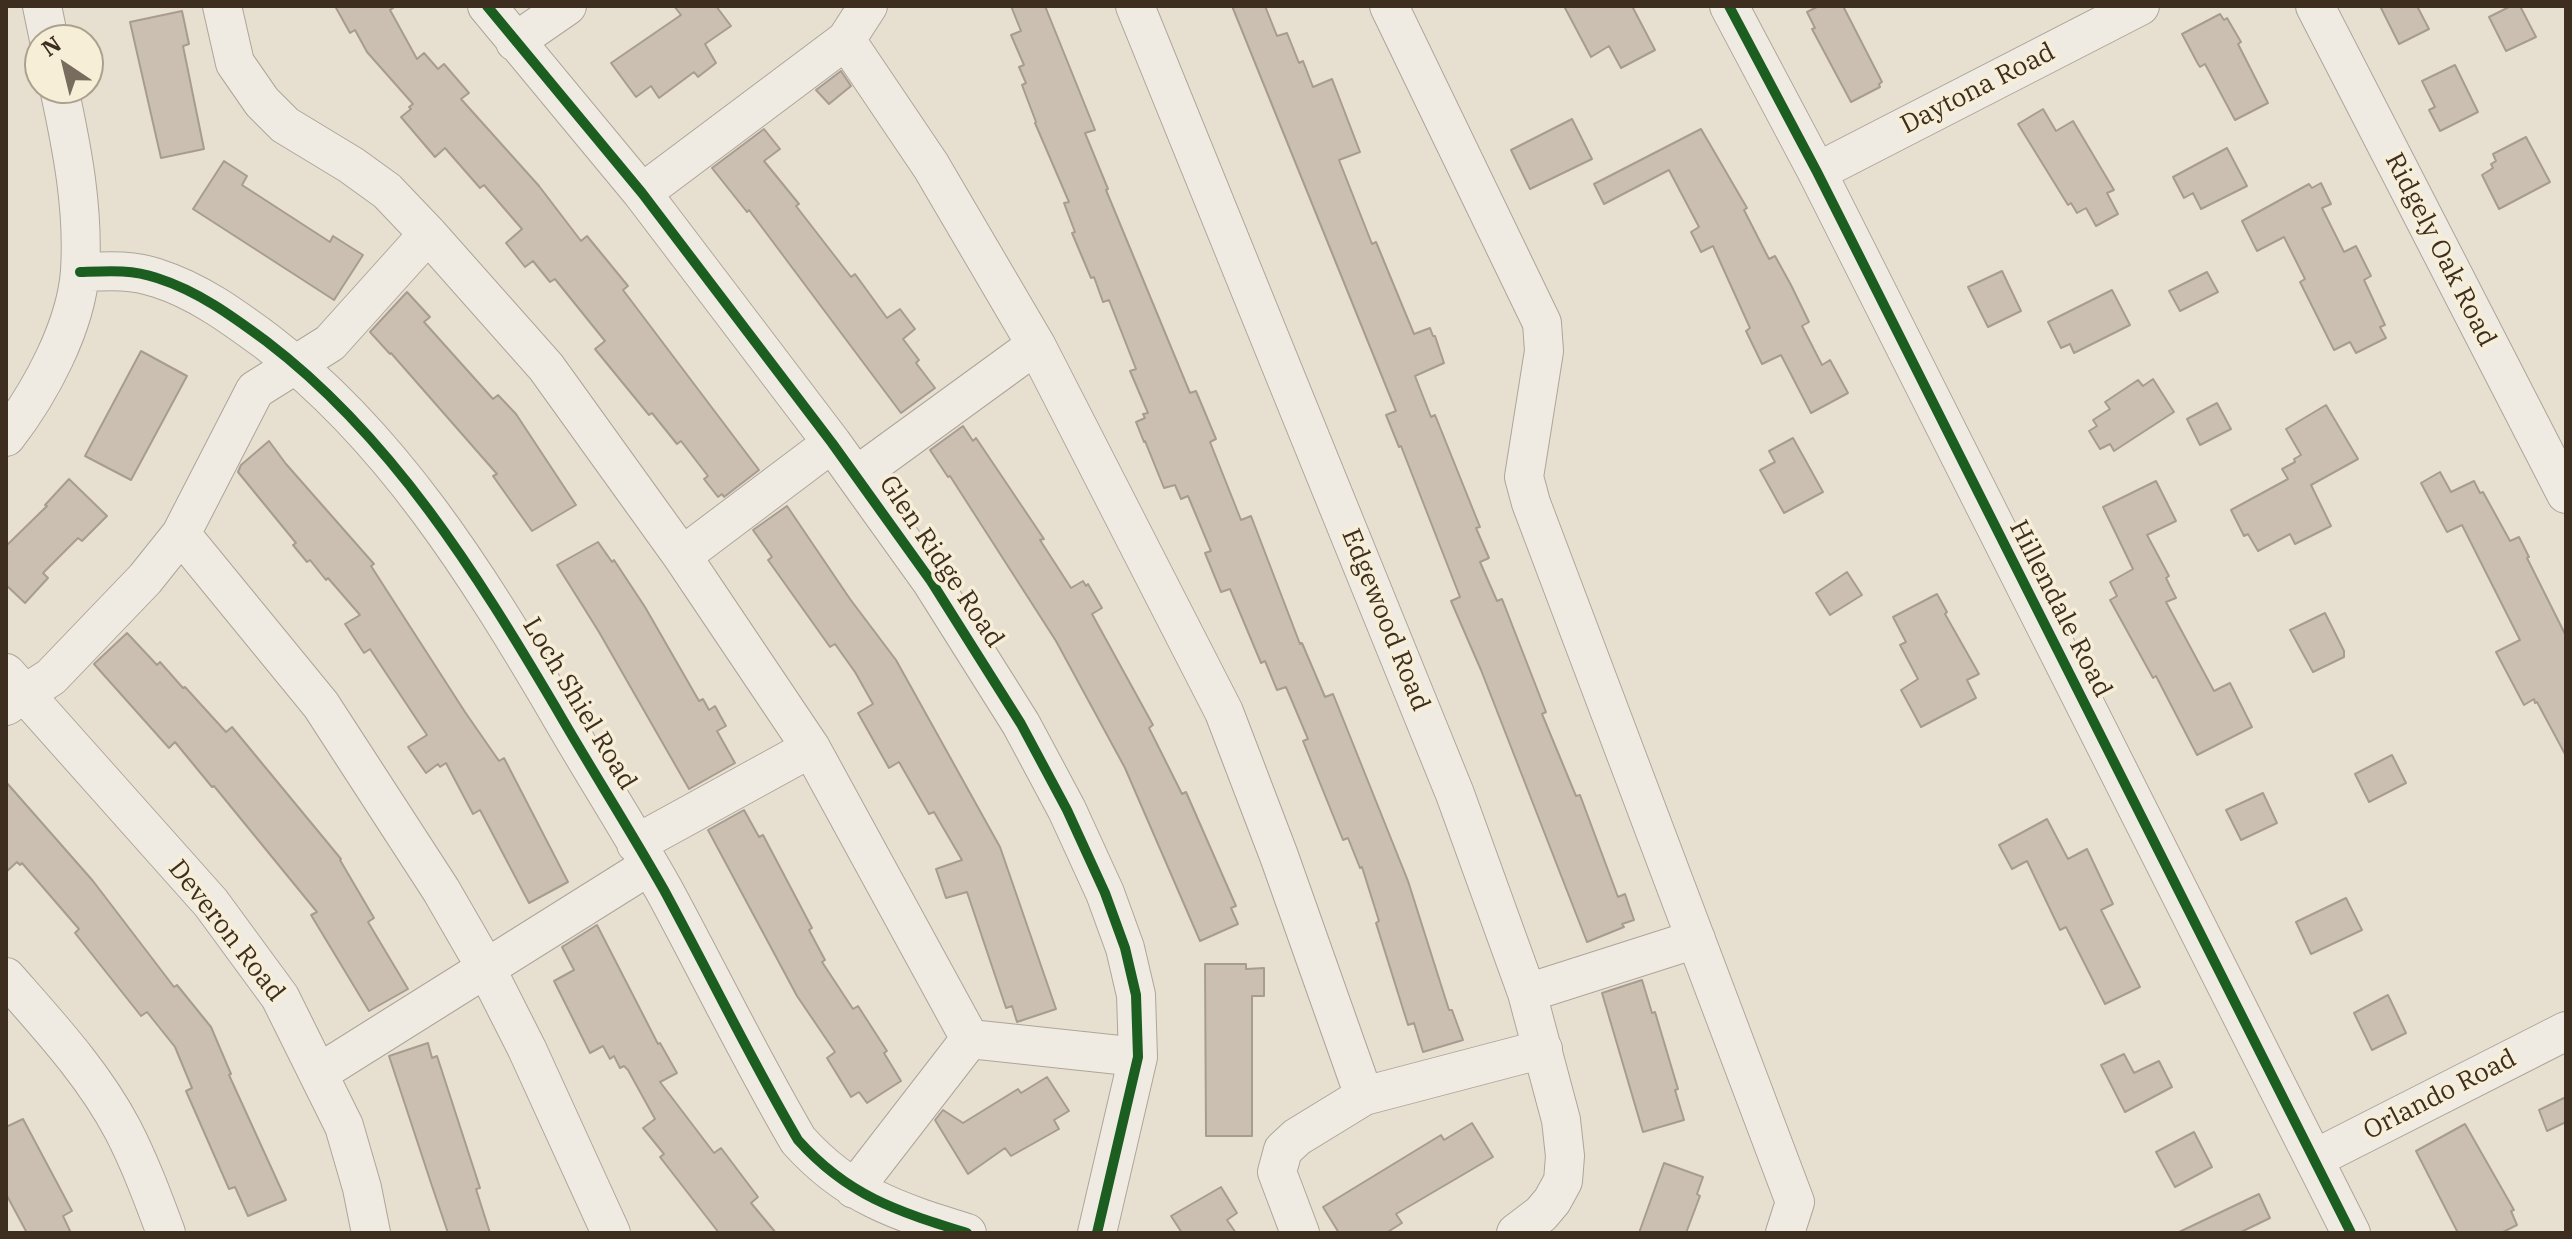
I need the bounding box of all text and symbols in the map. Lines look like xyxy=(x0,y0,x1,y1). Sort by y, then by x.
north arrow xyxy=(24,24,104,104)
text: N xyxy=(36,29,67,62)
street label: Daytona Road xyxy=(1896,37,2060,141)
street label: Ridgely Oak Road xyxy=(2378,148,2502,352)
street label: Glen Ridge Road xyxy=(872,470,1010,654)
street label: Hillendale Road xyxy=(2002,515,2118,703)
street label: Edgewood Road xyxy=(1334,524,1436,716)
street label: Loch Shiel Road xyxy=(515,612,643,796)
street label: Deveron Road xyxy=(161,854,291,1008)
street label: Orlando Road xyxy=(2358,1043,2522,1147)

